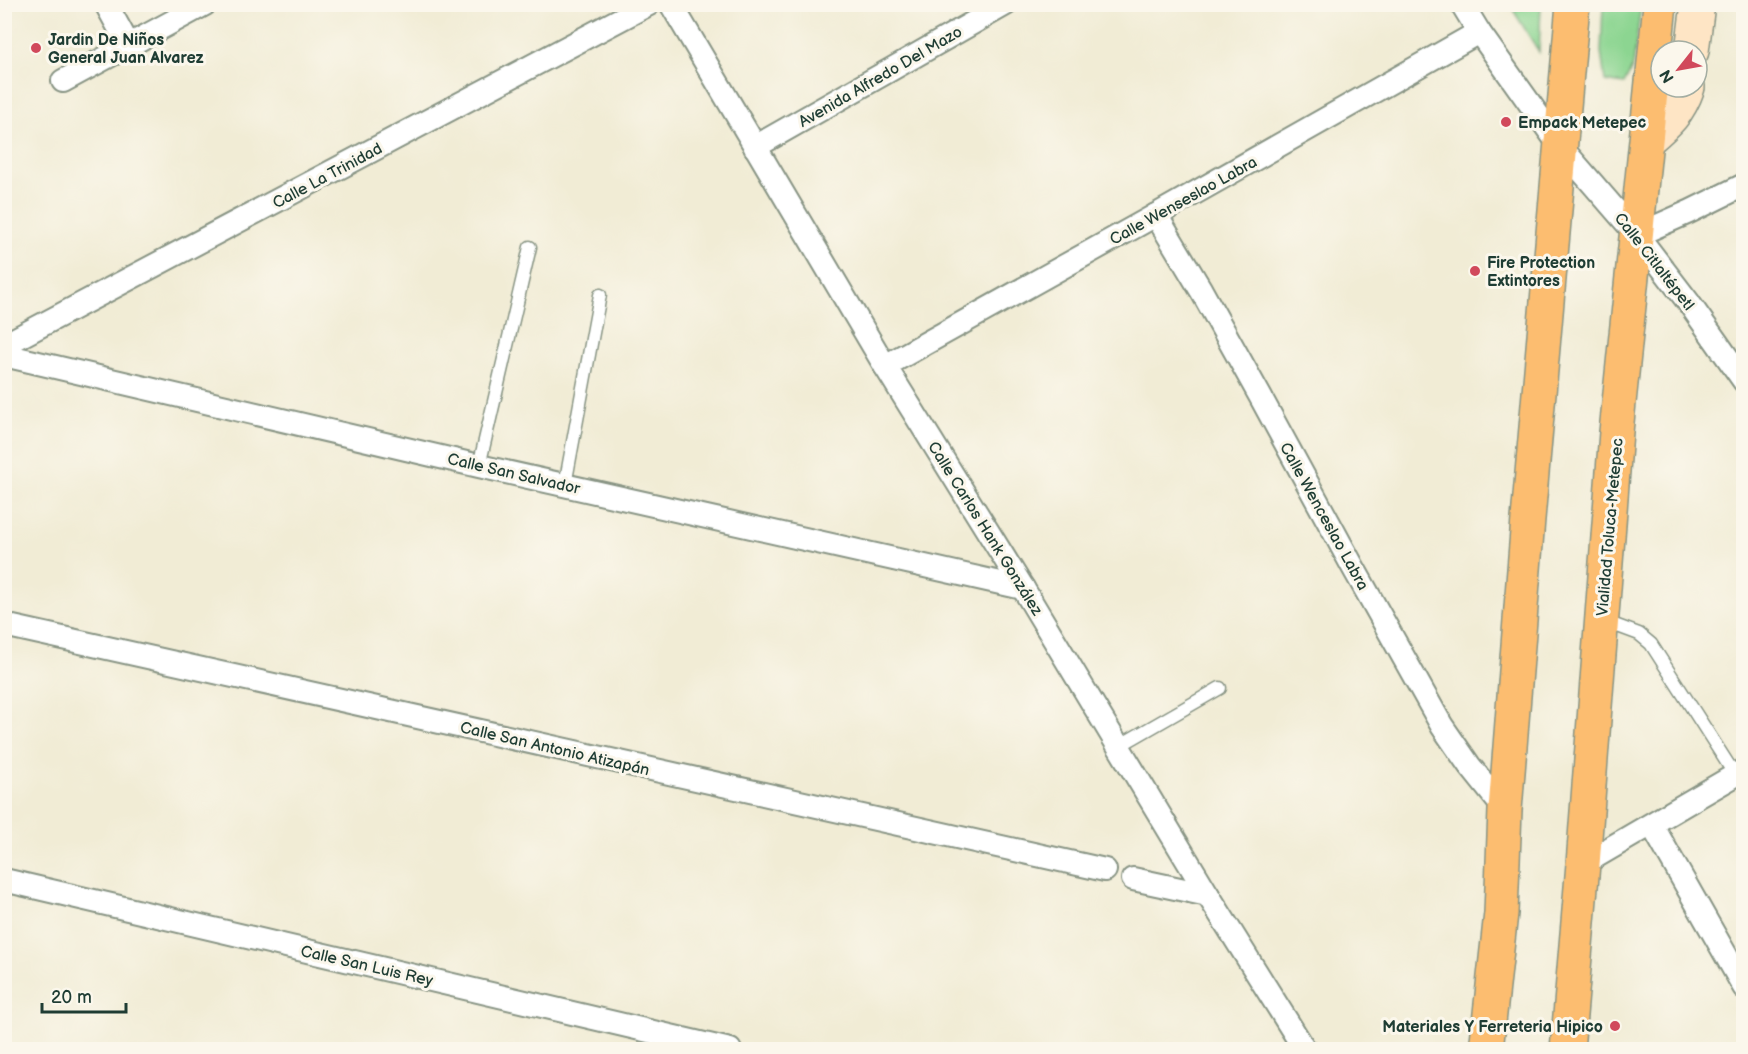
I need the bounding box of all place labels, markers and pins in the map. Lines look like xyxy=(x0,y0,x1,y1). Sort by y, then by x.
place label: Jardin De Niños General Juan Alvarez xyxy=(48,31,204,68)
marker: Jardin De Niños General Juan Alvarez xyxy=(29,41,43,55)
place label: Empack Metepec xyxy=(1518,114,1647,133)
marker: Empack Metepec xyxy=(1499,115,1513,129)
place label: Fire Protection Extintores xyxy=(1487,254,1595,291)
marker: Fire Protection Extintores xyxy=(1468,264,1482,278)
place label: Materiales Y Ferreteria Hipico xyxy=(1382,1018,1603,1037)
marker: Materiales Y Ferreteria Hipico xyxy=(1608,1019,1622,1033)

